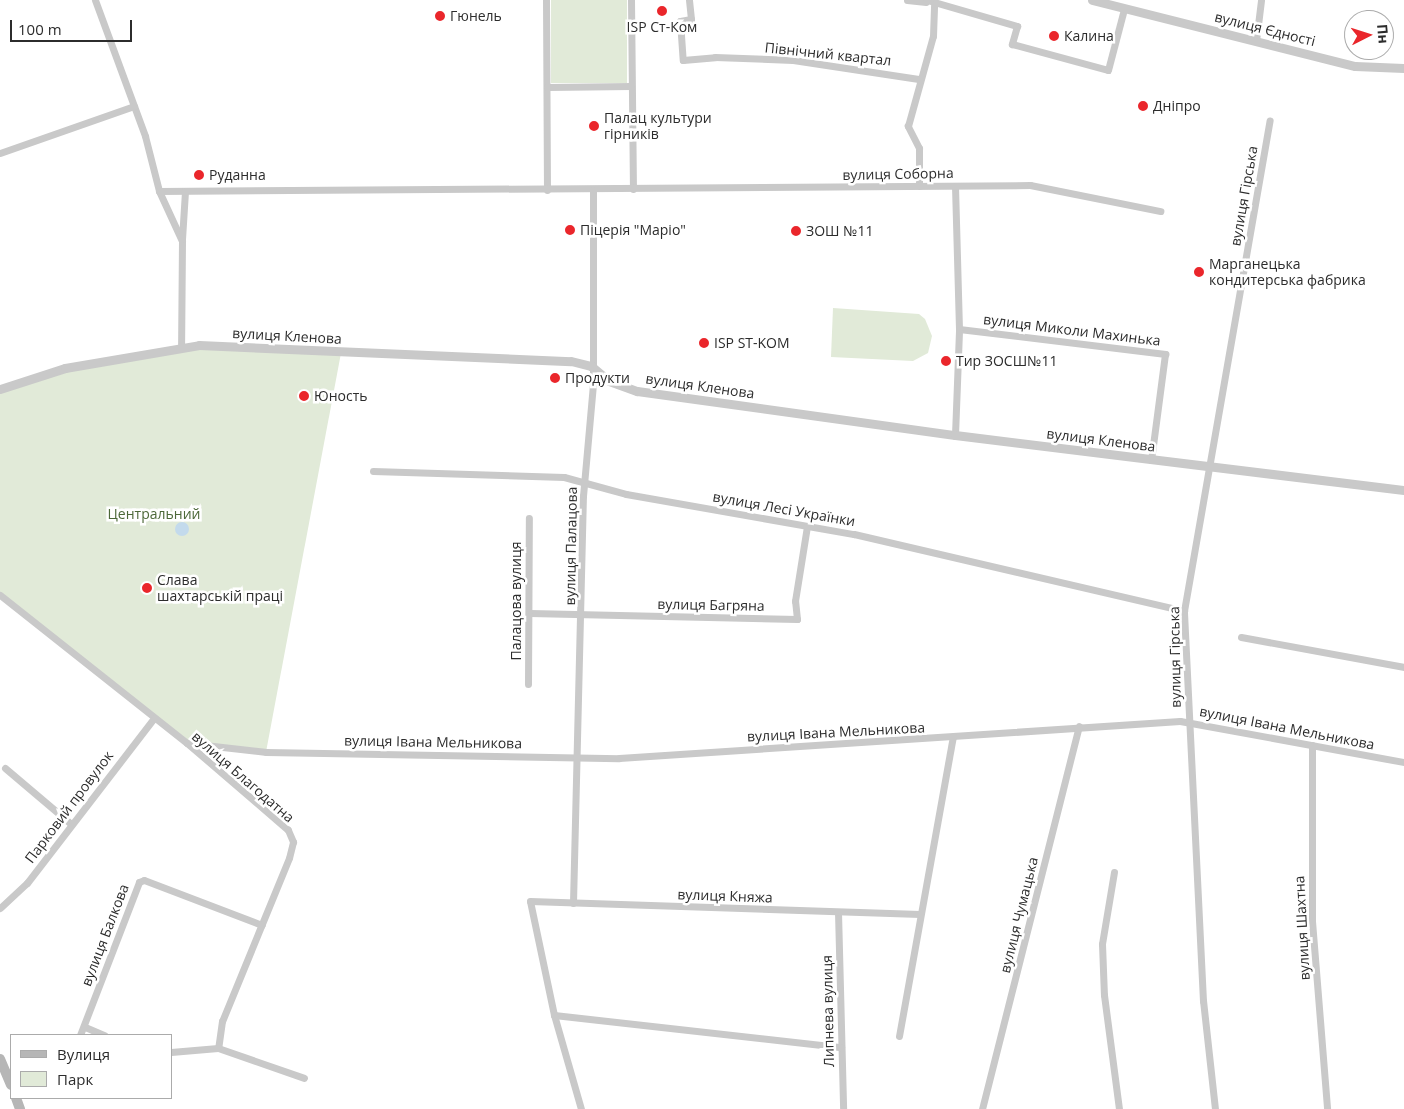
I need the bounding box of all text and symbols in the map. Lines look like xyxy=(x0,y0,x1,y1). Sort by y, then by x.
marker: ISP Ст-Ком xyxy=(656,5,668,17)
place label: Гюнель xyxy=(450,8,502,24)
street label: вулиця Єдності xyxy=(1213,8,1317,50)
scale bar xyxy=(12,10,135,42)
marker: Гюнель xyxy=(434,10,446,22)
north arrow xyxy=(1344,10,1394,60)
text: 100 m xyxy=(18,19,62,39)
place label: ISP Ст-Ком xyxy=(627,19,697,35)
text: Пн xyxy=(1373,23,1394,44)
place label: Калина xyxy=(1064,28,1114,44)
marker: Калина xyxy=(1048,30,1060,42)
street label: Північний квартал xyxy=(764,39,892,69)
place label: Дніпро xyxy=(1153,98,1201,114)
marker: Дніпро xyxy=(1137,100,1149,112)
place label: Палац культури гірників xyxy=(604,110,712,142)
marker: Палац культури гірників xyxy=(588,120,600,132)
street label: вулиця Гірська xyxy=(1227,145,1261,247)
street label: вулиця Соборна xyxy=(842,165,954,183)
place label: Руданна xyxy=(209,167,266,183)
marker: Руданна xyxy=(193,169,205,181)
place label: Піцерія "Маріо" xyxy=(580,222,686,238)
place label: ЗОШ №11 xyxy=(806,223,873,239)
marker: Піцерія "Маріо" xyxy=(564,224,576,236)
marker: ЗОШ №11 xyxy=(790,225,802,237)
place label: Марганецька кондитерська фабрика xyxy=(1209,256,1366,288)
marker: Марганецька кондитерська фабрика xyxy=(1193,266,1205,278)
street label: вулиця Миколи Махинька xyxy=(982,311,1162,349)
street label: вулиця Кленова xyxy=(232,325,342,347)
place label: ISP ST-KOM xyxy=(714,335,790,351)
marker: ISP ST-KOM xyxy=(698,337,710,349)
place label: Тир ЗОСШ№11 xyxy=(956,353,1057,369)
marker: Тир ЗОСШ№11 xyxy=(940,355,952,367)
place label: Продукти xyxy=(565,370,630,386)
street label: вулиця Кленова xyxy=(645,370,755,402)
marker: Продукти xyxy=(549,372,561,384)
place label: Юность xyxy=(314,388,368,404)
marker: Юность xyxy=(298,390,310,402)
street label: вулиця Кленова xyxy=(1046,425,1156,455)
street label: вулиця Палацова xyxy=(562,486,580,606)
street label: вулиця Лесі Українки xyxy=(711,488,857,530)
park label: Центральний xyxy=(108,506,200,522)
street label: Палацова вулиця xyxy=(508,542,524,660)
place label: Слава шахтарській праці xyxy=(157,572,283,604)
marker: Слава шахтарській праці xyxy=(141,582,153,594)
street label: вулиця Багряна xyxy=(657,596,765,614)
street label: вулиця Гірська xyxy=(1166,606,1184,708)
street label: вулиця Івана Мельникова xyxy=(1198,703,1376,753)
street label: вулиця Івана Мельникова xyxy=(747,719,925,745)
street label: вулиця Благодатна xyxy=(188,728,298,826)
street label: вулиця Івана Мельникова xyxy=(344,732,522,752)
street label: Парковий провулок xyxy=(21,748,117,866)
street label: вулиця Чумацька xyxy=(996,855,1042,975)
street label: вулиця Шахтна xyxy=(1291,875,1313,981)
street label: вулиця Балкова xyxy=(78,882,132,988)
street label: вулиця Княжа xyxy=(677,886,773,906)
street label: Липнева вулиця xyxy=(819,955,837,1067)
legend xyxy=(10,1034,172,1099)
text: Вулиця xyxy=(57,1044,110,1064)
text: Парк xyxy=(57,1069,93,1089)

